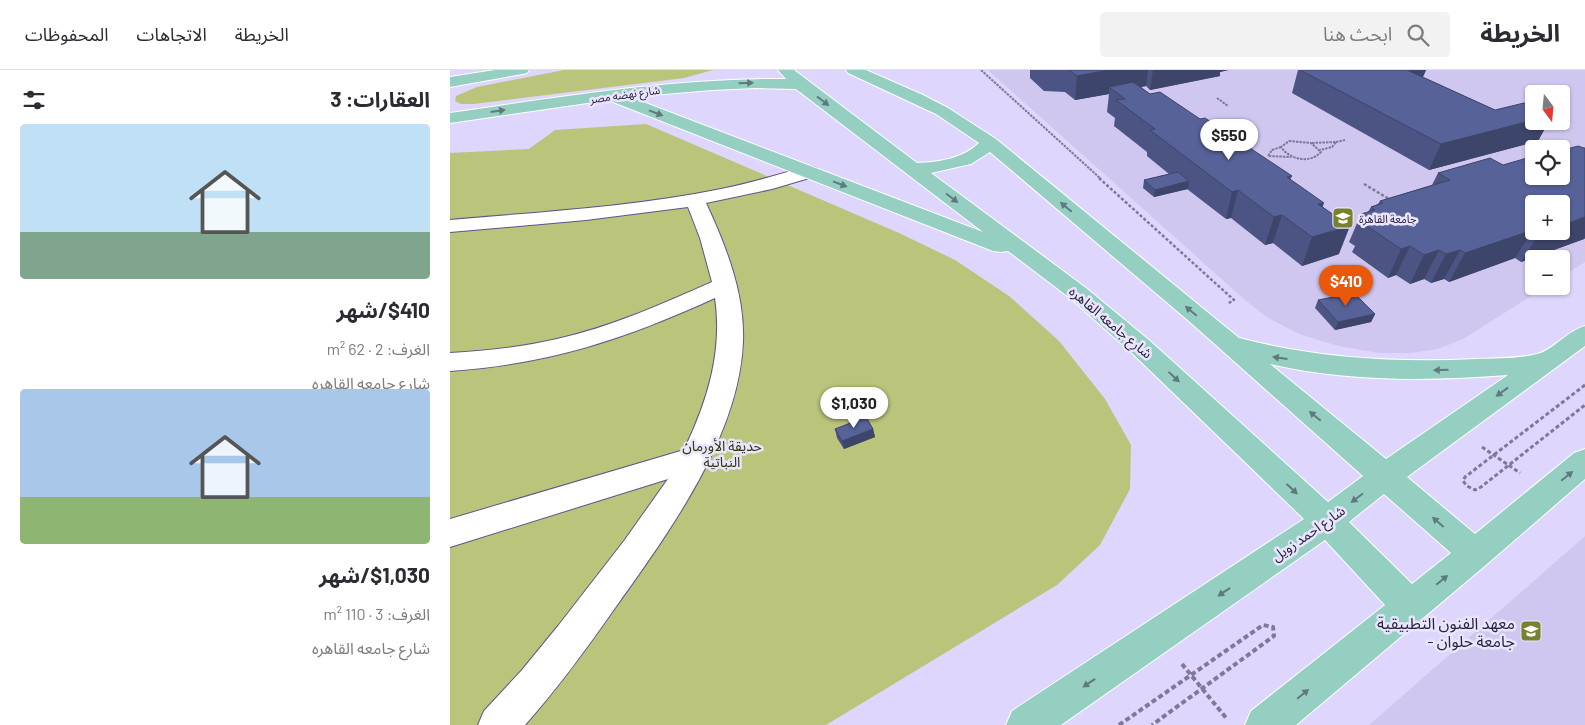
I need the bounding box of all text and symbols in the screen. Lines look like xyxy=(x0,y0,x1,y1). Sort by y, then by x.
search box xyxy=(1100,12,1450,57)
text: الخريطة xyxy=(1480,18,1560,47)
icon: search xyxy=(1404,21,1432,49)
text: ابحث هنا xyxy=(1323,22,1392,45)
text: المحفوظات xyxy=(25,23,109,45)
text: الاتجاهات xyxy=(137,23,207,45)
text: الخريطة xyxy=(235,23,289,45)
one-way arrow xyxy=(739,79,755,87)
street label: شارع نهضه مصر xyxy=(588,83,662,107)
north arrow xyxy=(1525,85,1570,130)
map controls xyxy=(1525,85,1570,295)
icon: filters xyxy=(20,86,48,114)
text: العقارات: 3 xyxy=(330,86,430,111)
one-way arrow xyxy=(816,95,829,106)
one-way arrow xyxy=(491,107,507,115)
one-way arrow xyxy=(649,109,664,117)
pin: $550 xyxy=(1199,118,1259,161)
text: $550 xyxy=(1211,125,1247,144)
button: locate xyxy=(1525,140,1570,185)
icon: home xyxy=(180,157,270,247)
one-way arrow xyxy=(833,180,848,188)
one-way arrow xyxy=(945,193,958,204)
button: + xyxy=(1525,195,1570,240)
one-way arrow xyxy=(1060,201,1073,212)
school or university icon: جامعة القاهرة xyxy=(1331,206,1355,230)
place label: جامعة القاهرة xyxy=(1359,212,1417,226)
button: − xyxy=(1525,250,1570,295)
pin: $410 xyxy=(1316,264,1376,307)
text: $410 xyxy=(1330,271,1362,290)
street label: شارع جامعه القاهره xyxy=(1064,282,1156,364)
text: $410/شهر xyxy=(337,297,430,322)
one-way arrow xyxy=(1185,306,1197,317)
text: الغرف: 2 · 62 m² xyxy=(327,339,430,358)
one-way arrow xyxy=(1271,353,1287,361)
one-way arrow xyxy=(1433,366,1449,374)
one-way arrow xyxy=(1168,371,1180,383)
text: شارع جامعه القاهره xyxy=(312,373,430,392)
pin: $1,030 xyxy=(813,386,895,429)
one-way arrow xyxy=(1495,387,1509,397)
text: $1,030 xyxy=(831,393,877,412)
one-way arrow xyxy=(1308,411,1321,422)
icon: home xyxy=(180,422,270,512)
park label: حديقة الأورمان النباتية xyxy=(682,437,762,470)
one-way arrow xyxy=(1560,470,1573,481)
one-way arrow xyxy=(1286,483,1298,495)
one-way arrow xyxy=(1350,493,1364,503)
street label: شارع احمد زويل xyxy=(1268,501,1350,567)
one-way arrow xyxy=(1433,516,1445,528)
text: $1,030/شهر xyxy=(319,562,430,587)
one-way arrow xyxy=(1436,575,1449,586)
one-way arrow xyxy=(1217,587,1231,596)
text: الغرف: 3 · 110 m² xyxy=(324,604,430,623)
place label: معهد الفنون التطبيقية - جامعة حلوان xyxy=(1377,613,1515,651)
school or university icon: معهد الفنون التطبيقية - جامعة حلوان xyxy=(1519,619,1543,643)
text: شارع جامعه القاهره xyxy=(312,638,430,657)
one-way arrow xyxy=(1083,678,1096,687)
one-way arrow xyxy=(1296,689,1309,700)

